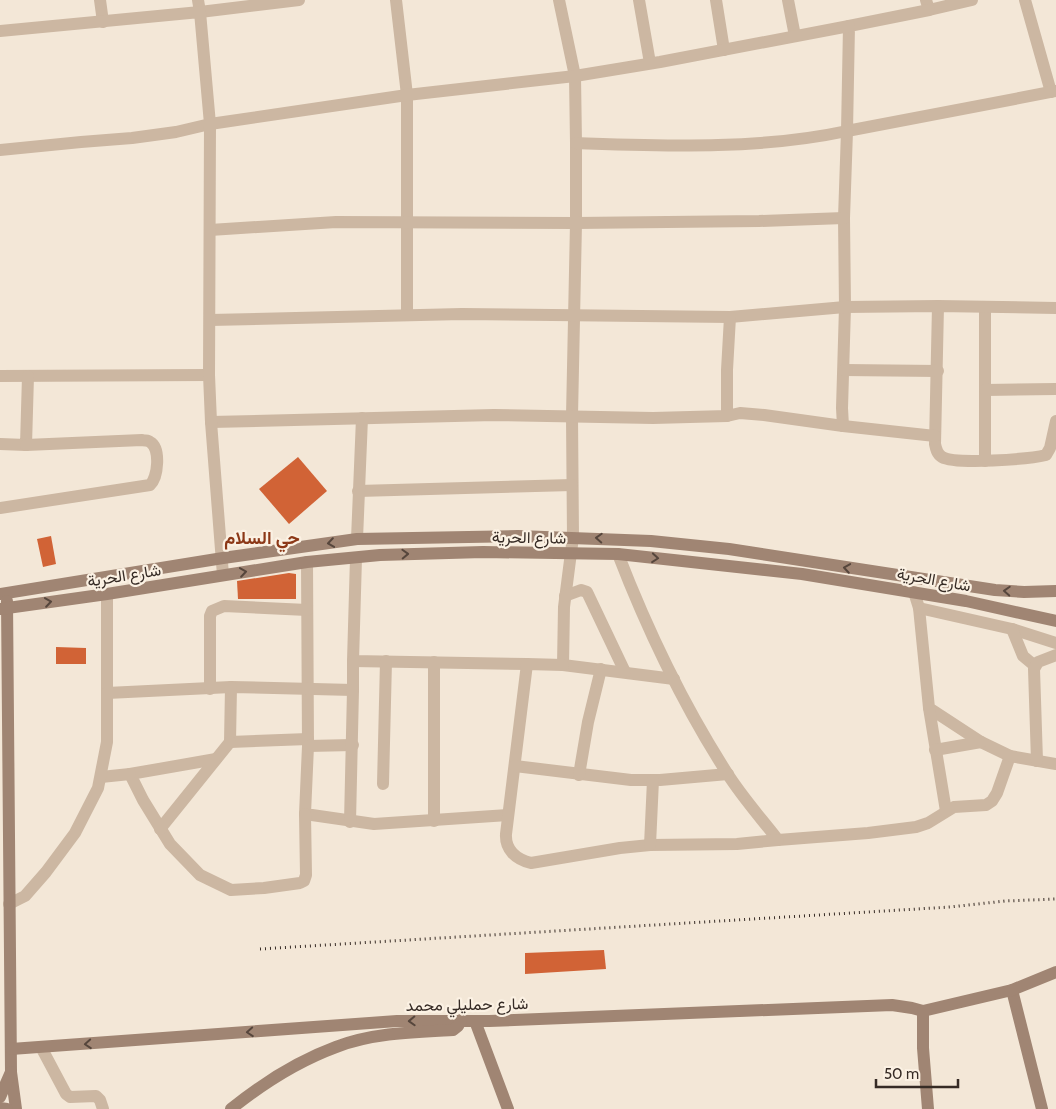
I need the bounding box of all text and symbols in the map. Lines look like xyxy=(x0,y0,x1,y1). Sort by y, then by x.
district label: حي السلام xyxy=(224,527,300,553)
street label: شارع الحرية xyxy=(492,527,566,550)
one-way arrow xyxy=(594,533,602,544)
one-way arrow xyxy=(327,537,335,548)
one-way arrow xyxy=(402,549,409,559)
one-way arrow xyxy=(651,552,659,563)
street label: شارع الحرية xyxy=(86,560,163,593)
one-way arrow xyxy=(842,563,851,573)
street label: شارع الحرية xyxy=(895,564,972,597)
one-way arrow xyxy=(239,567,248,577)
one-way arrow xyxy=(1003,586,1011,597)
one-way arrow xyxy=(44,598,53,608)
street label: شارع حمليلي محمد xyxy=(405,994,529,1019)
one-way arrow xyxy=(408,1015,416,1026)
one-way arrow xyxy=(246,1026,254,1037)
one-way arrow xyxy=(84,1038,92,1049)
scale bar xyxy=(876,1056,958,1088)
text: 50 m xyxy=(884,1065,919,1083)

